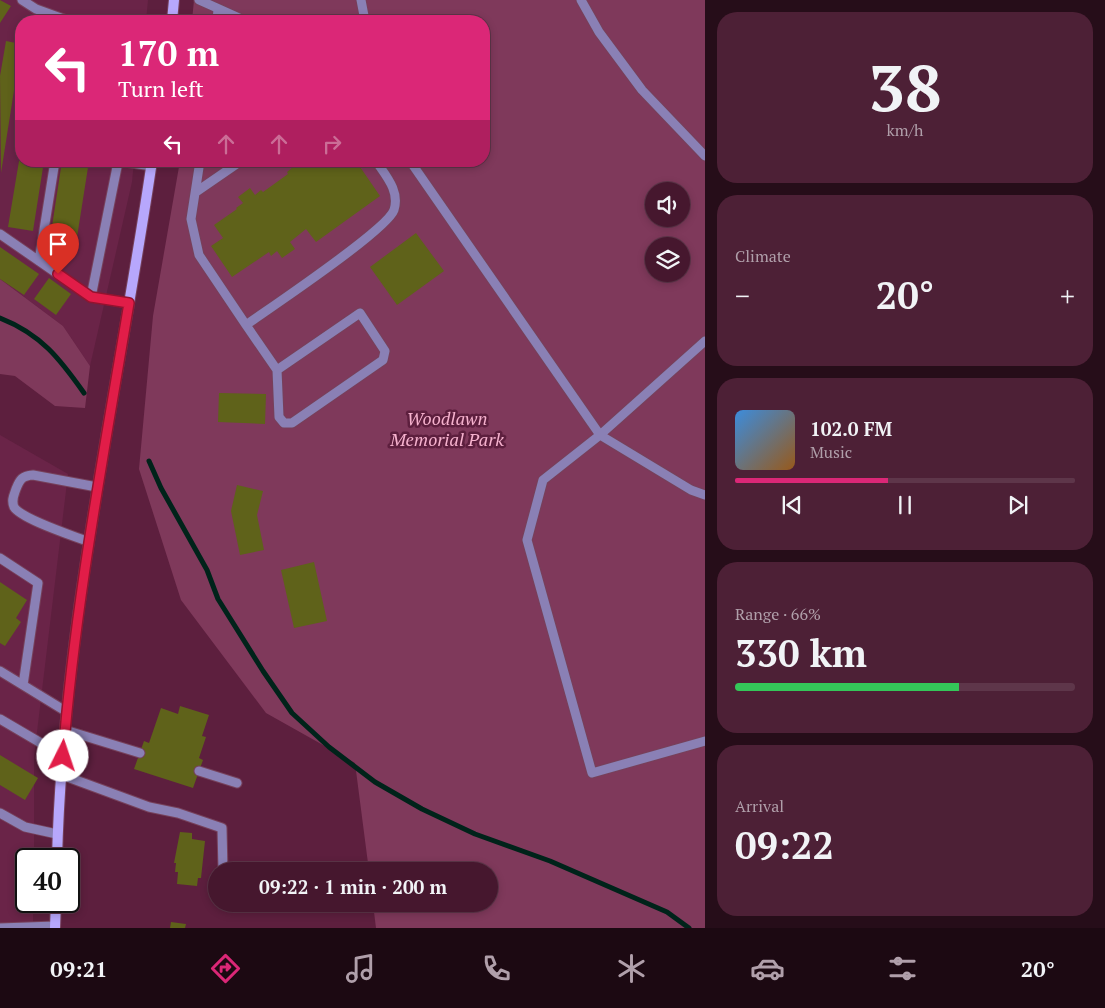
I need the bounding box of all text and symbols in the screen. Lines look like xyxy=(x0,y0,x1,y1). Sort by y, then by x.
text: 170 m xyxy=(118,30,219,76)
icon: left xyxy=(35,35,100,100)
text: 38 xyxy=(868,43,942,130)
text: Turn left xyxy=(118,74,204,103)
text: km/h xyxy=(887,119,923,141)
icon: left xyxy=(159,130,187,158)
icon: ahead xyxy=(212,130,240,158)
icon: ahead xyxy=(265,130,293,158)
icon: right xyxy=(318,130,346,158)
map controls xyxy=(645,182,690,282)
button: sound xyxy=(645,182,690,227)
pin xyxy=(37,223,79,274)
icon: arrive xyxy=(44,230,72,258)
button: layers xyxy=(645,237,690,282)
text: Climate xyxy=(735,245,791,267)
text: 20° xyxy=(876,270,934,320)
text: − xyxy=(735,277,750,314)
text: + xyxy=(1060,277,1075,314)
park label: Woodlawn Memorial Park xyxy=(389,406,504,451)
text: 102.0 FM xyxy=(810,416,892,441)
text: Music xyxy=(810,441,852,463)
icon: previous xyxy=(778,491,806,519)
icon: pause xyxy=(891,491,919,519)
icon: next xyxy=(1004,491,1032,519)
text: Range · 66% xyxy=(735,603,821,625)
text: 330 km xyxy=(735,628,867,678)
position arrow xyxy=(36,729,88,781)
text: Arrival xyxy=(735,795,784,817)
text: 09:22 xyxy=(735,820,834,870)
speed limit sign: 40 xyxy=(15,848,80,913)
text: 09:22 · 1 min · 200 m xyxy=(259,874,447,899)
icon: directions xyxy=(208,951,243,986)
icon: music xyxy=(343,951,378,986)
icon: phone xyxy=(479,951,514,986)
icon: climate xyxy=(614,951,649,986)
icon: car xyxy=(750,951,785,986)
icon: filters xyxy=(885,951,920,986)
text: 09:21 xyxy=(50,954,108,983)
text: 20° xyxy=(1021,954,1055,983)

